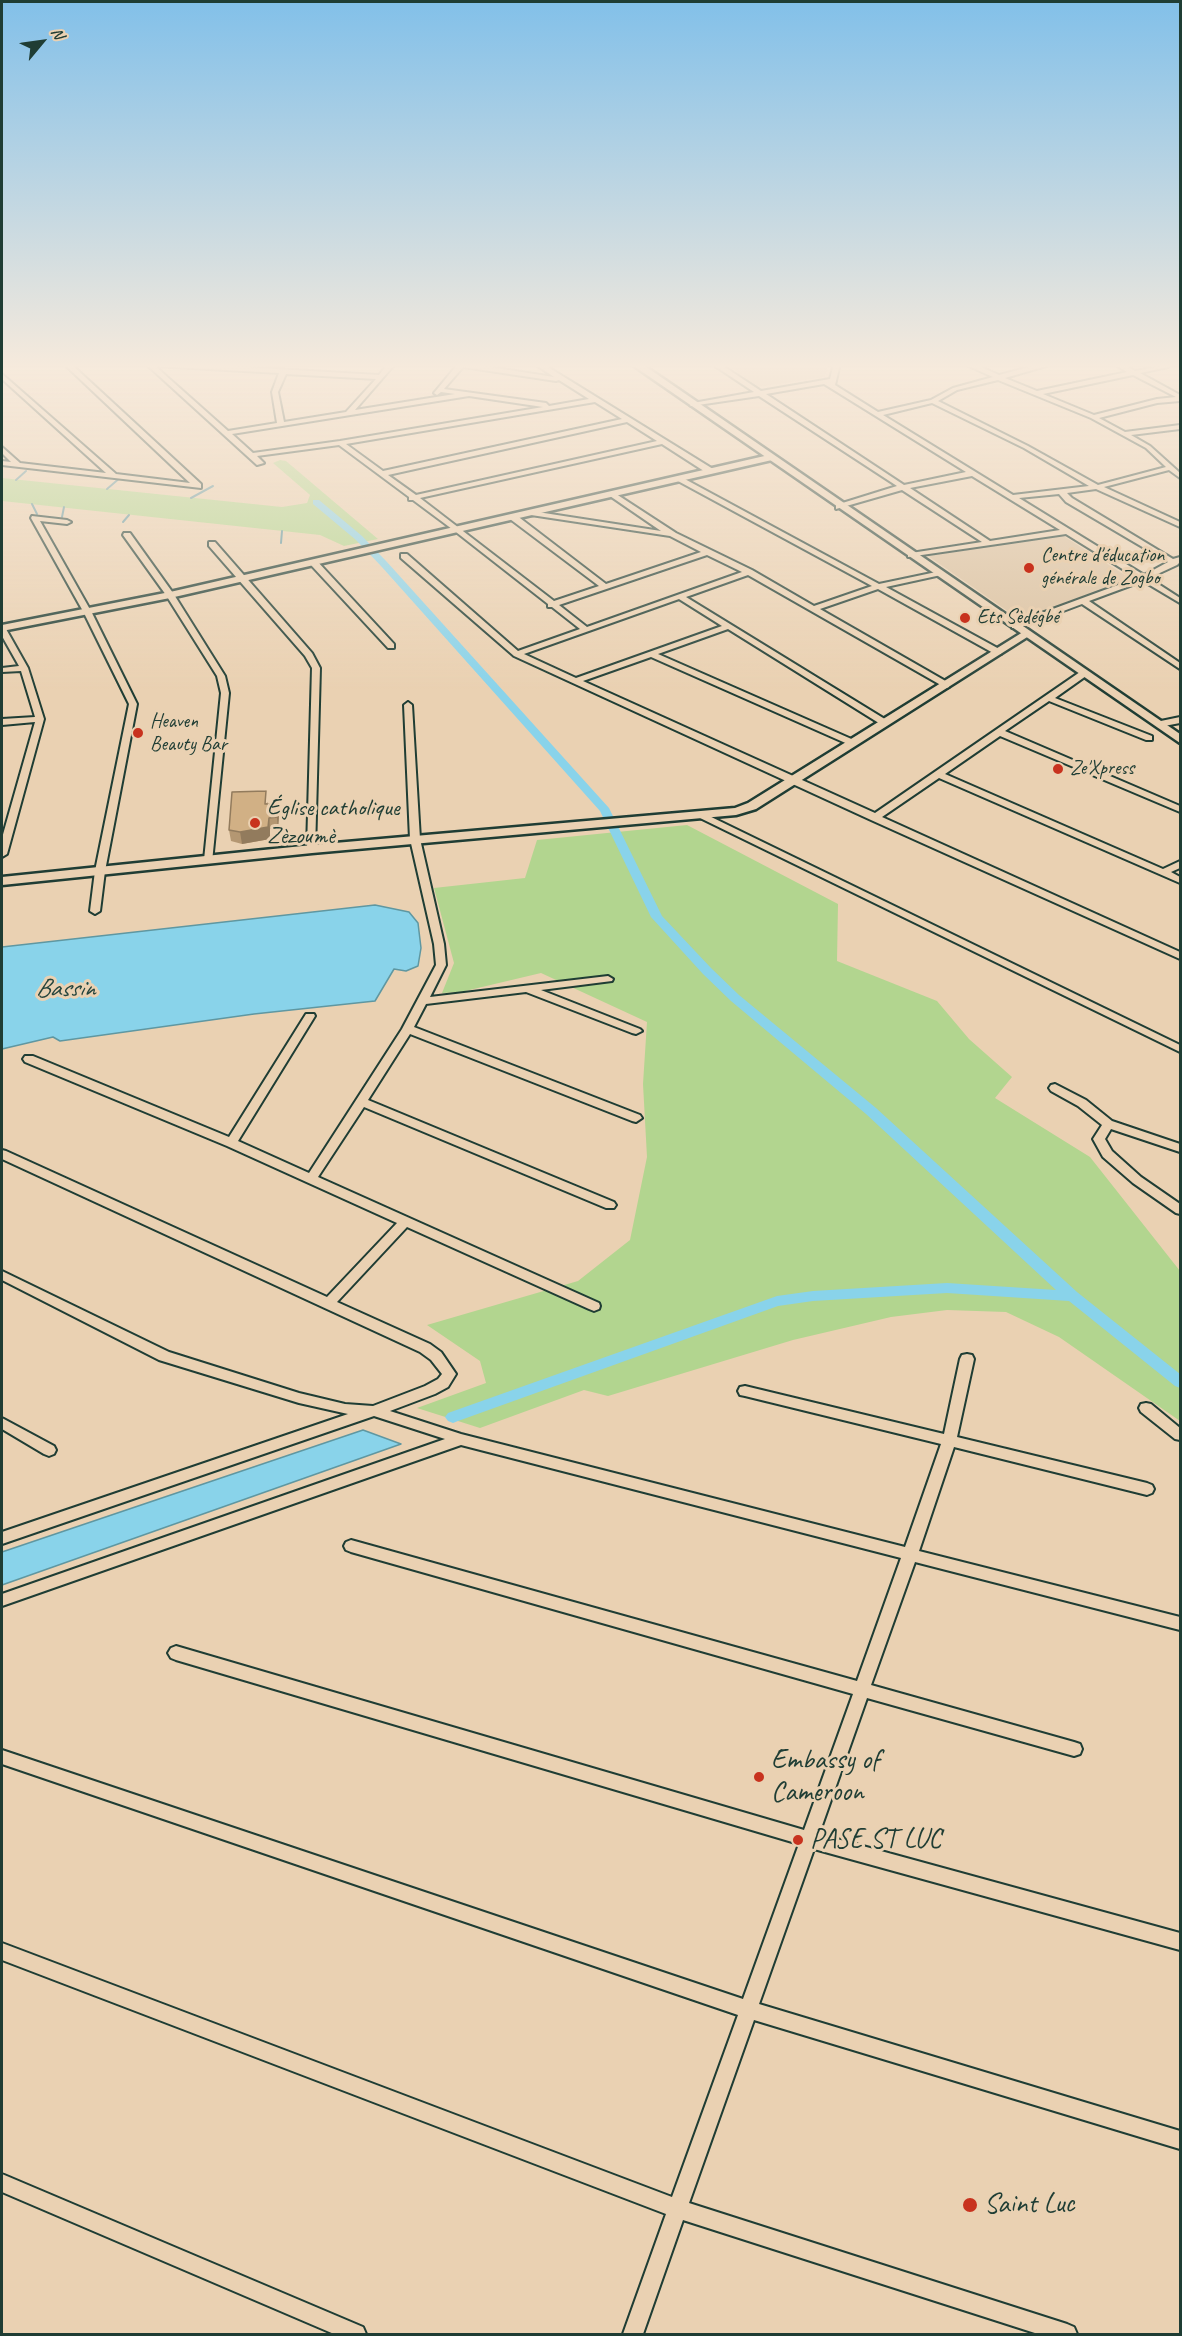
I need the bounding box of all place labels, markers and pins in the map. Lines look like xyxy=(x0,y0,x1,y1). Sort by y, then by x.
place label: Centre d'éducation générale de Zogbo xyxy=(1041,544,1164,591)
marker: Centre d'éducation générale de Zogbo xyxy=(1022,561,1036,575)
place label: Ets Sèdégbé xyxy=(977,606,1059,630)
marker: Ets Sèdégbé xyxy=(958,611,972,625)
place label: Heaven Beauty Bar xyxy=(150,710,227,757)
marker: Heaven Beauty Bar xyxy=(131,726,145,740)
place label: Ze'Xpress xyxy=(1070,757,1134,781)
marker: Ze'Xpress xyxy=(1051,762,1065,776)
place label: Église catholique Zèzoumè xyxy=(267,795,400,851)
marker: Église catholique Zèzoumè xyxy=(248,816,262,830)
place label: Embassy of Cameroon xyxy=(771,1744,879,1810)
marker: Embassy of Cameroon xyxy=(752,1770,766,1784)
place label: PASE ST LUC xyxy=(810,1823,941,1857)
marker: PASE ST LUC xyxy=(791,1833,805,1847)
place label: Saint Luc xyxy=(984,2188,1075,2222)
marker: Saint Luc xyxy=(961,2196,979,2214)

